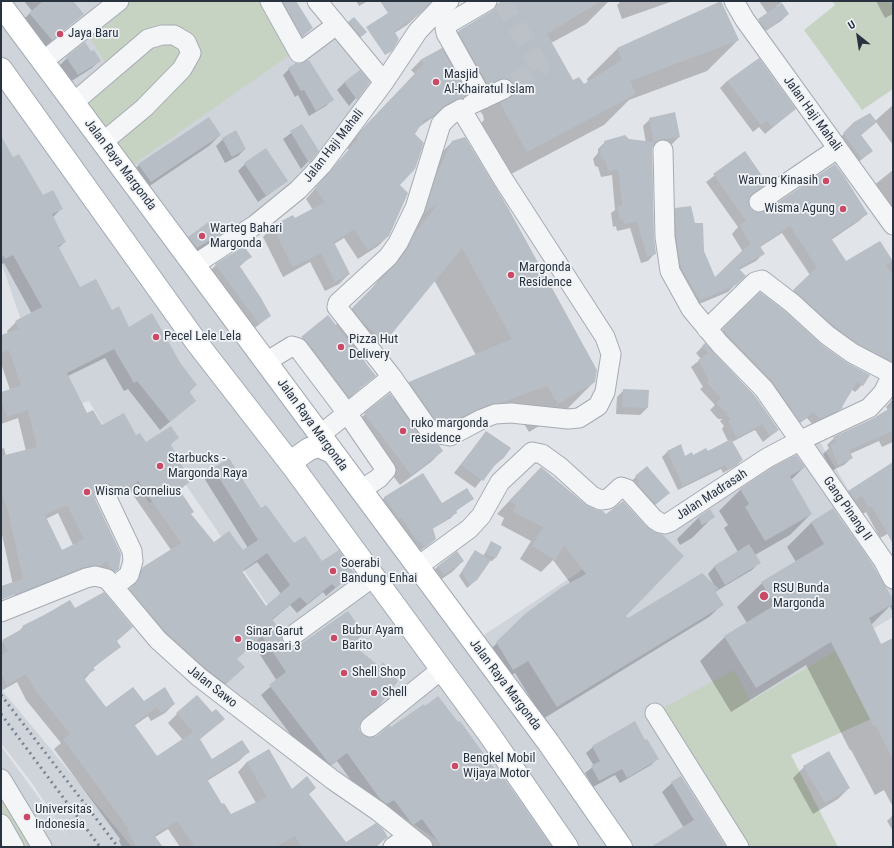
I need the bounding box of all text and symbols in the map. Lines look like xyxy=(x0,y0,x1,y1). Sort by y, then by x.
north arrow xyxy=(838,16,878,56)
text: U xyxy=(846,18,858,32)
place label: Jaya Baru xyxy=(68,26,119,42)
marker: Jaya Baru xyxy=(55,29,65,39)
place label: Masjid Al-Khairatul Islam xyxy=(444,67,534,98)
street label: Jalan Haji Mahali xyxy=(780,74,844,154)
marker: Masjid Al-Khairatul Islam xyxy=(431,77,441,87)
street label: Jalan Haji Mahali xyxy=(301,106,367,186)
street label: Jalan Raya Margonda xyxy=(81,116,159,214)
place label: Warung Kinasih xyxy=(738,173,818,189)
marker: Warung Kinasih xyxy=(821,176,831,186)
place label: Wisma Agung xyxy=(764,201,835,217)
marker: Wisma Agung xyxy=(838,204,848,214)
place label: Warteg Bahari Margonda xyxy=(210,221,282,252)
marker: Warteg Bahari Margonda xyxy=(197,231,207,241)
place label: Margonda Residence xyxy=(519,260,572,291)
marker: Margonda Residence xyxy=(506,270,516,280)
place label: Pecel Lele Lela xyxy=(164,329,241,345)
marker: Pecel Lele Lela xyxy=(151,332,161,342)
place label: Pizza Hut Delivery xyxy=(349,332,398,363)
marker: Pizza Hut Delivery xyxy=(336,342,346,352)
street label: Jalan Raya Margonda xyxy=(273,376,351,474)
place label: ruko margonda residence xyxy=(411,416,488,447)
marker: ruko margonda residence xyxy=(398,426,408,436)
place label: Starbucks - Margonda Raya xyxy=(168,451,247,482)
marker: Starbucks - Margonda Raya xyxy=(155,461,165,471)
street label: Jalan Madrasah xyxy=(673,466,751,524)
street label: Gang Pinang II xyxy=(819,474,875,544)
place label: Wisma Cornelius xyxy=(95,484,181,500)
marker: Wisma Cornelius xyxy=(82,487,92,497)
place label: Soerabi Bandung Enhai xyxy=(341,556,417,587)
marker: Soerabi Bandung Enhai xyxy=(328,566,338,576)
place label: RSU Bunda Margonda xyxy=(773,581,829,612)
marker: RSU Bunda Margonda xyxy=(758,590,770,602)
place label: Bubur Ayam Barito xyxy=(342,623,404,654)
place label: Sinar Garut Bogasari 3 xyxy=(246,624,303,655)
marker: Bubur Ayam Barito xyxy=(329,633,339,643)
marker: Sinar Garut Bogasari 3 xyxy=(233,634,243,644)
street label: Jalan Raya Margonda xyxy=(466,636,544,734)
street label: Jalan Sawo xyxy=(184,663,240,711)
place label: Shell Shop xyxy=(352,665,406,681)
marker: Shell Shop xyxy=(339,668,349,678)
place label: Shell xyxy=(382,685,407,701)
marker: Shell xyxy=(369,688,379,698)
place label: Bengkel Mobil Wijaya Motor xyxy=(463,751,535,782)
marker: Bengkel Mobil Wijaya Motor xyxy=(450,761,460,771)
place label: Universitas Indonesia xyxy=(35,802,92,833)
marker: Universitas Indonesia xyxy=(22,812,32,822)

